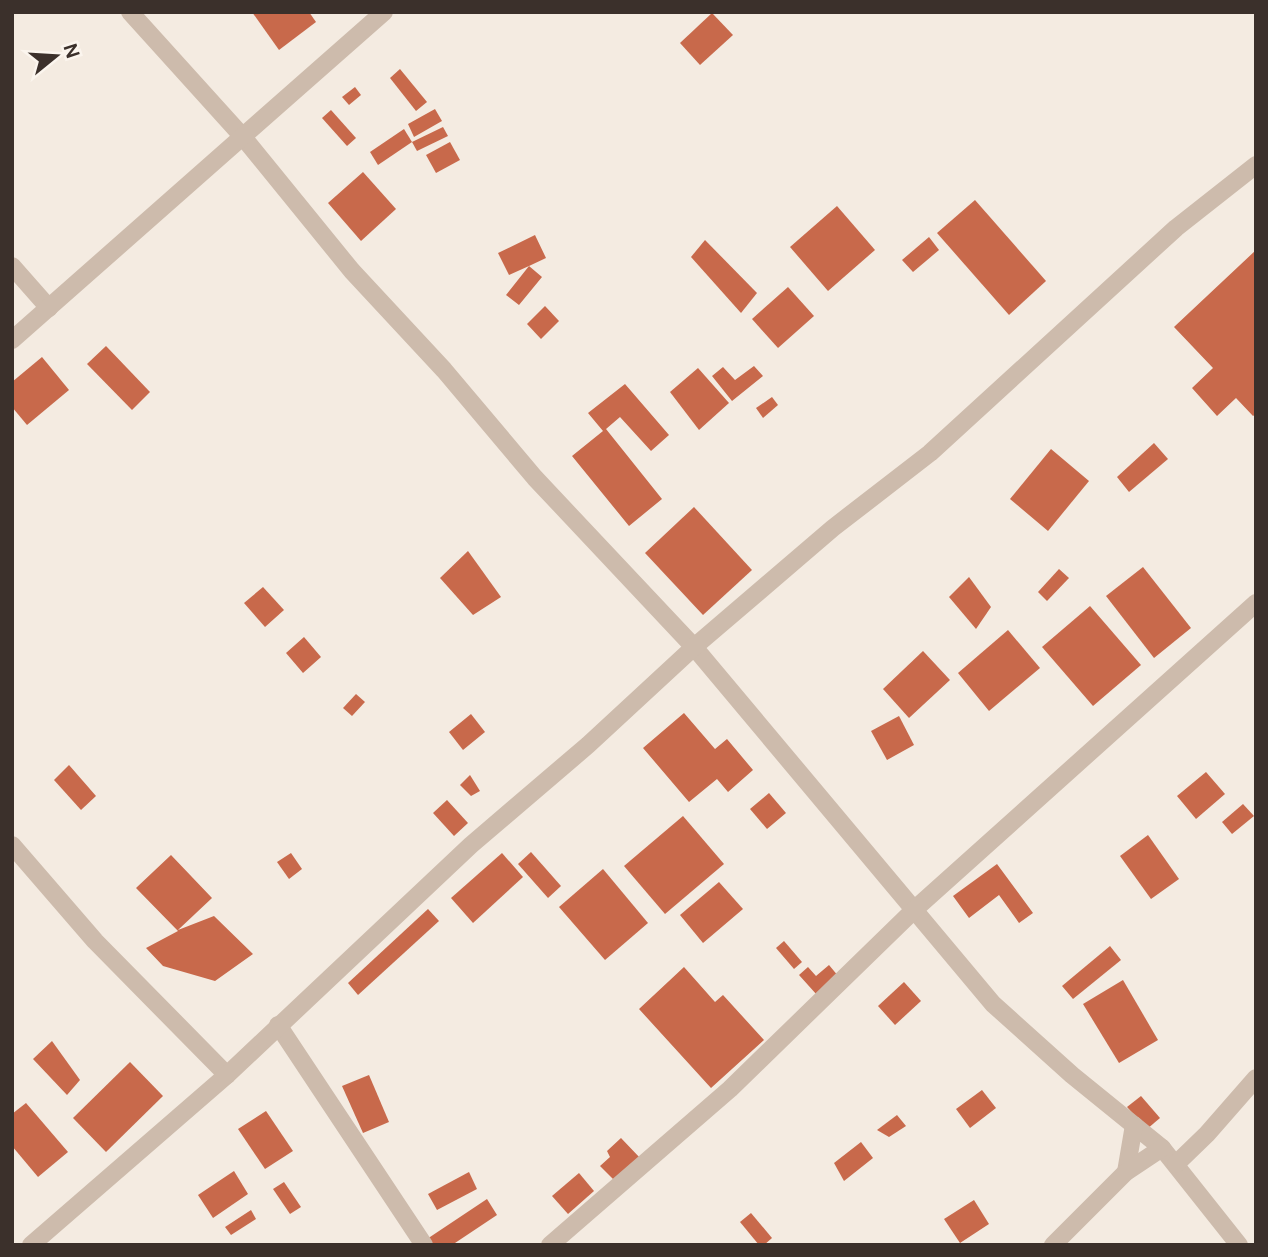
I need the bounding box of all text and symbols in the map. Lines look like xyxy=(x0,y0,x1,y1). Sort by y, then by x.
north arrow xyxy=(21,21,91,91)
text: N xyxy=(58,40,86,61)

